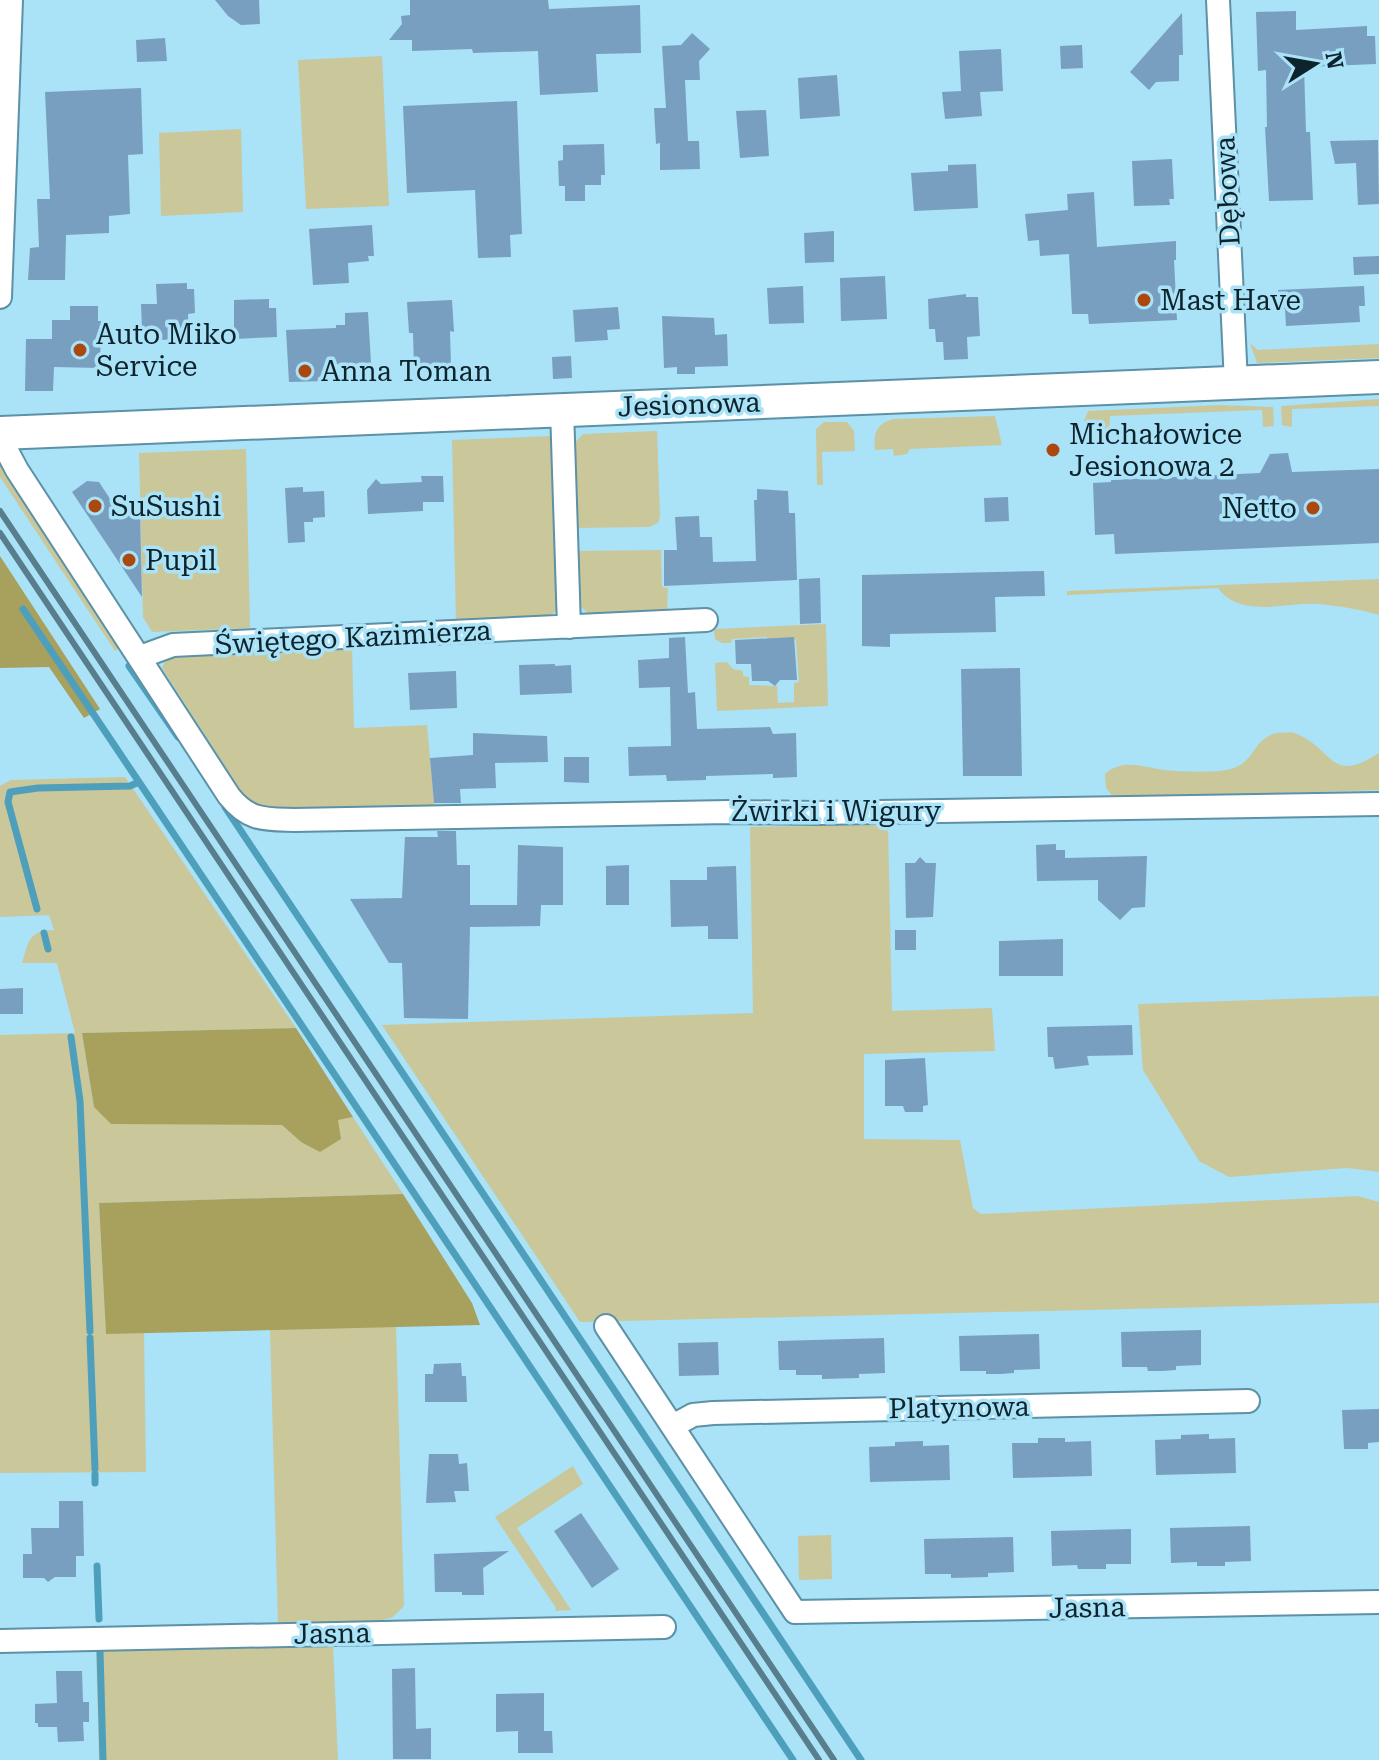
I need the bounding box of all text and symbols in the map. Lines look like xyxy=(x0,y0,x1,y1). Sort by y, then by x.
north arrow xyxy=(1275,24,1355,104)
text: N xyxy=(1320,50,1348,71)
street label: Dębowa xyxy=(1208,135,1247,247)
place label: Mast Have xyxy=(1160,284,1301,317)
marker: Mast Have xyxy=(1135,291,1153,309)
place label: Auto Miko Service xyxy=(96,318,237,383)
marker: Auto Miko Service xyxy=(71,341,89,359)
place label: Anna Toman xyxy=(321,355,492,388)
marker: Anna Toman xyxy=(296,362,314,380)
street label: Jesionowa xyxy=(617,386,761,423)
place label: Michałowice Jesionowa 2 xyxy=(1069,418,1242,483)
marker: Michałowice Jesionowa 2 xyxy=(1044,441,1062,459)
place label: SuSushi xyxy=(111,490,221,523)
place label: Netto xyxy=(1221,492,1297,525)
marker: SuSushi xyxy=(86,497,104,515)
marker: Netto xyxy=(1304,499,1322,517)
place label: Pupil xyxy=(145,544,217,577)
marker: Pupil xyxy=(120,551,138,569)
street label: Świętego Kazimierza xyxy=(214,613,492,661)
street label: Żwirki i Wigury xyxy=(731,795,941,828)
street label: Platynowa xyxy=(888,1390,1030,1425)
street label: Jasna xyxy=(1048,1590,1126,1625)
street label: Jasna xyxy=(293,1616,371,1651)

